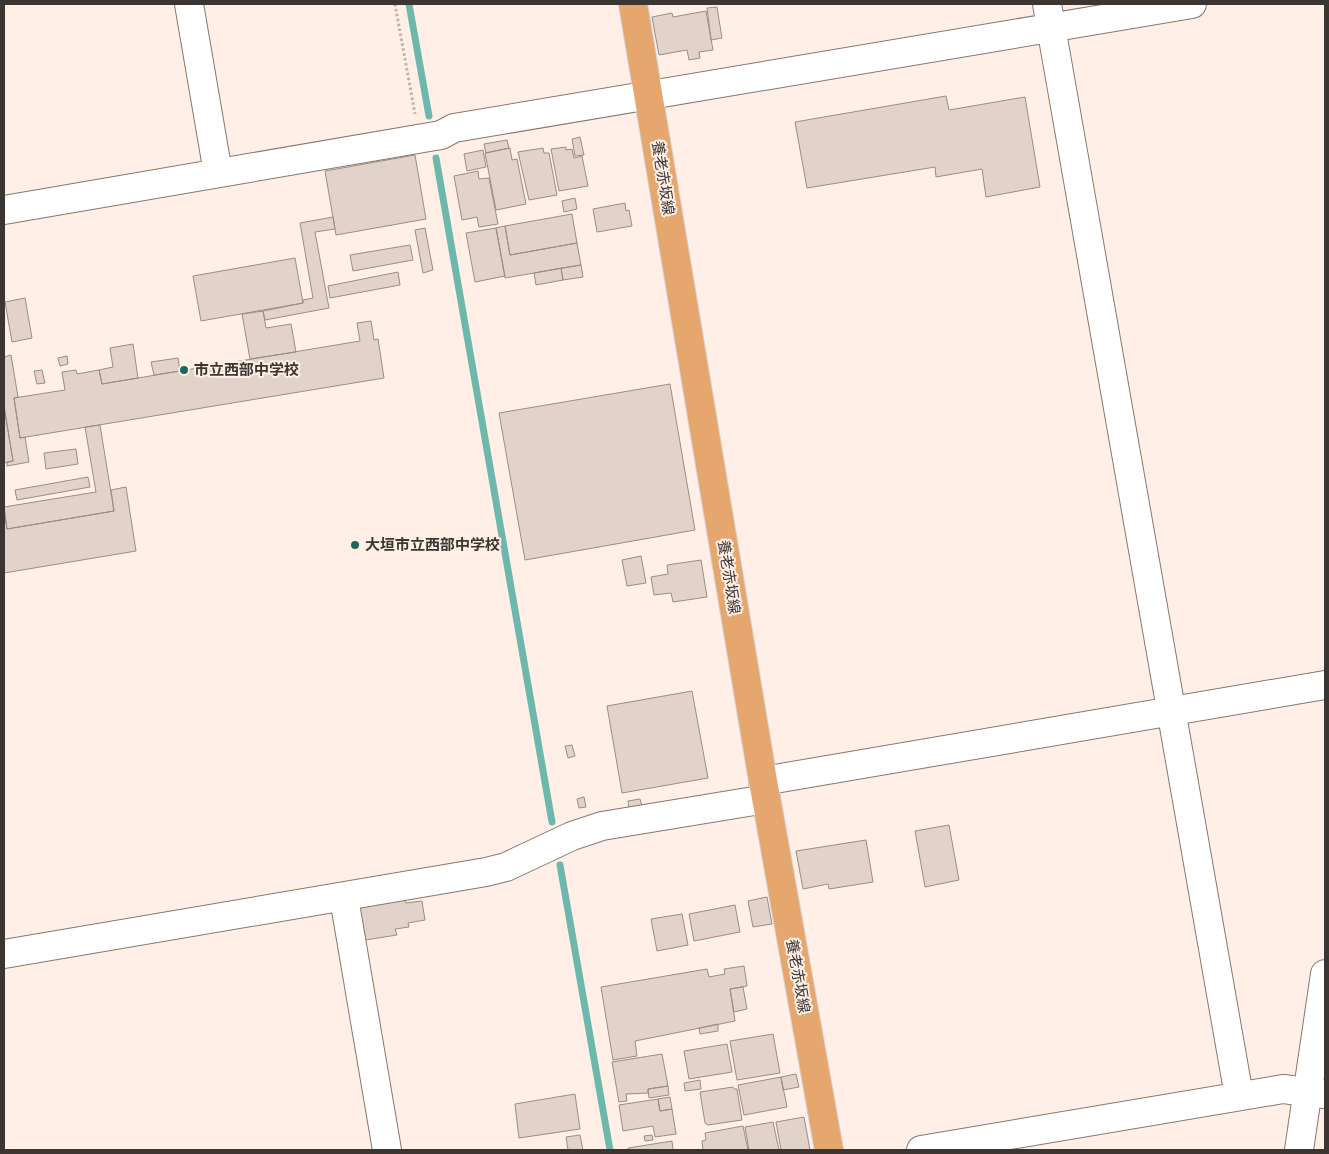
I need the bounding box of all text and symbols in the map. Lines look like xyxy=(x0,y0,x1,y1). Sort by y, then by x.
street label: 養老赤坂線 xyxy=(648,139,679,216)
place label: 市立西部中学校 xyxy=(194,360,299,379)
marker: 市立西部中学校 xyxy=(178,364,190,376)
place label: 大垣市立西部中学校 xyxy=(365,535,500,554)
street label: 養老赤坂線 xyxy=(714,538,745,615)
marker: 大垣市立西部中学校 xyxy=(349,539,361,551)
street label: 養老赤坂線 xyxy=(783,937,814,1015)

